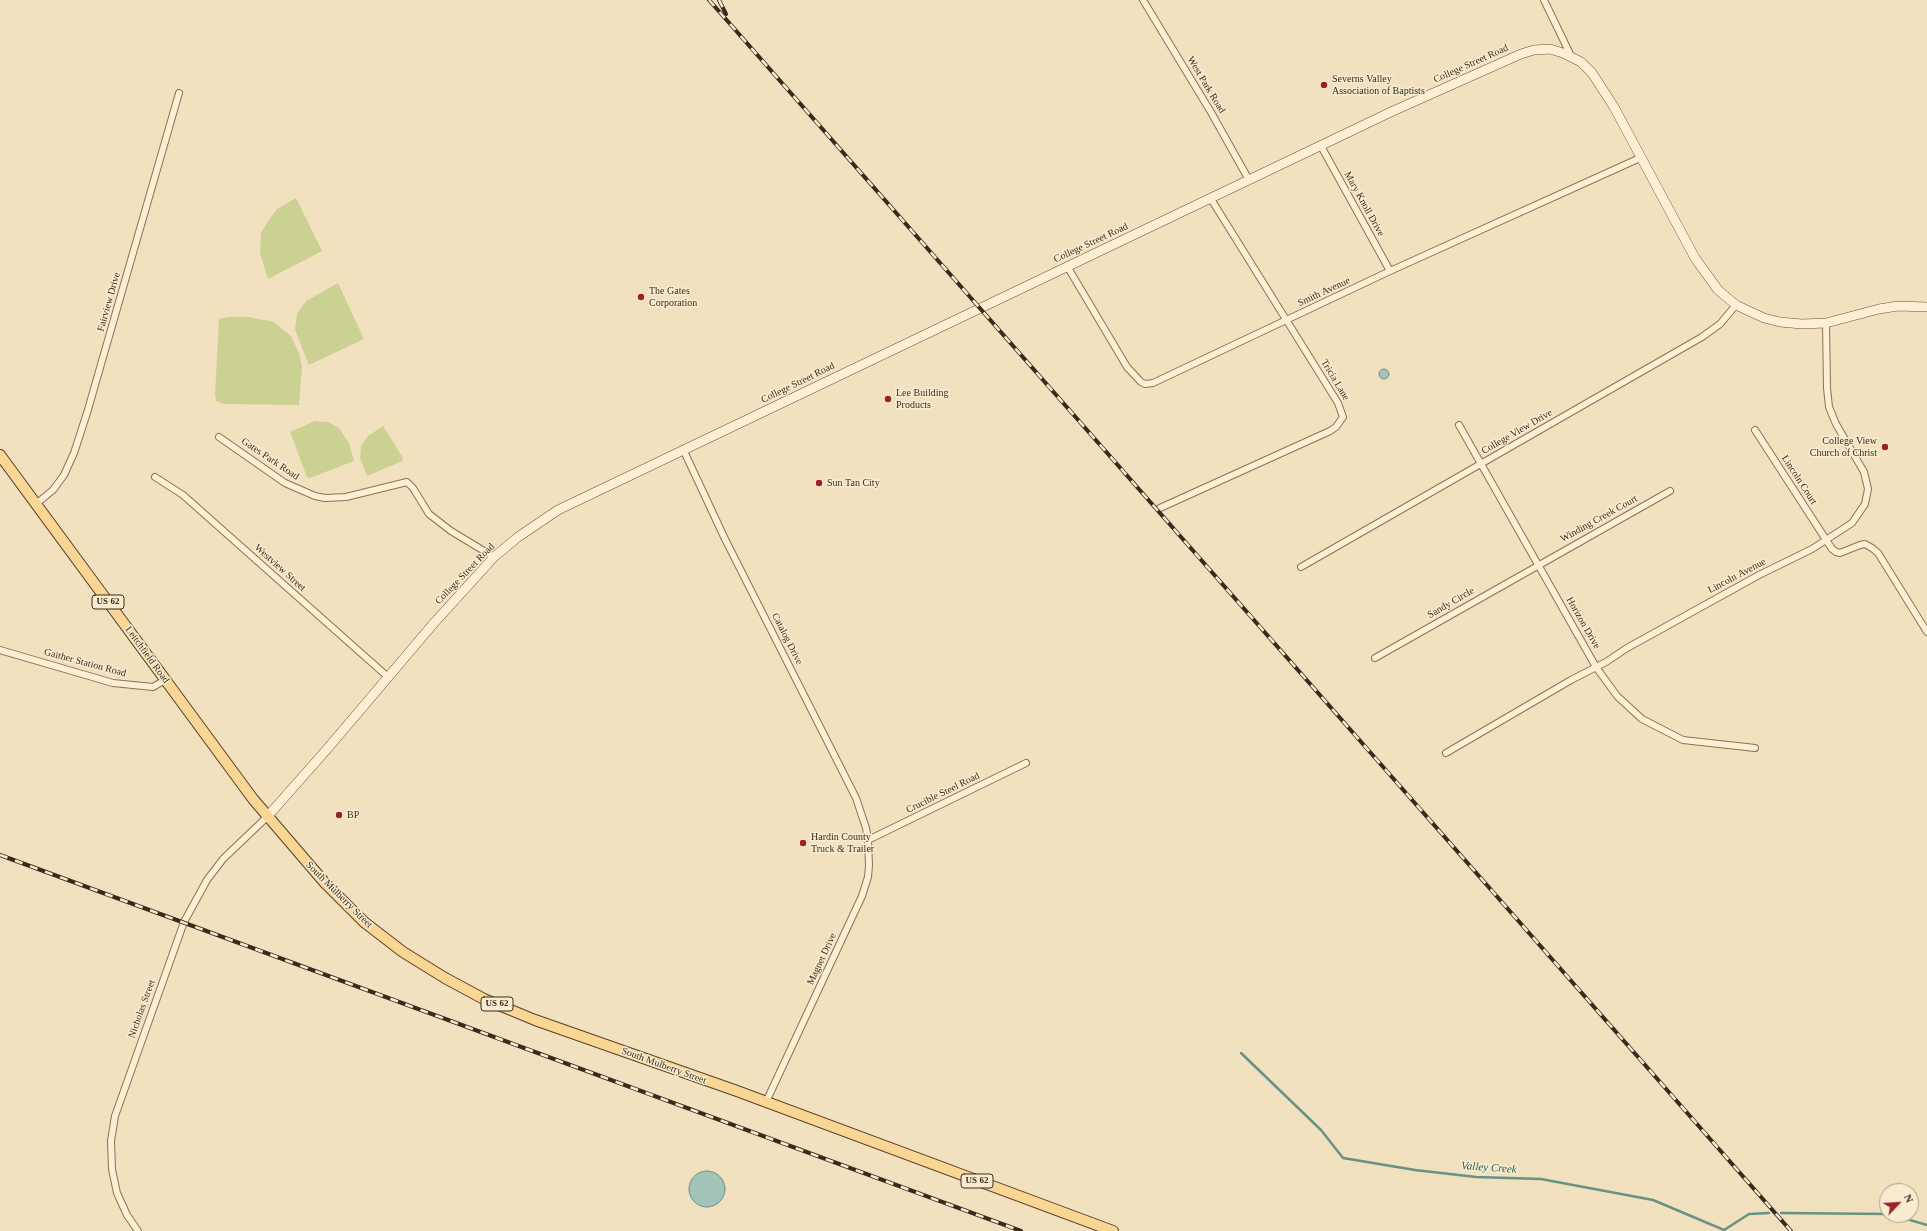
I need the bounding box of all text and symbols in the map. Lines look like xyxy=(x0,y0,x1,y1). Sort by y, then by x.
street label: College Street Road xyxy=(1432,42,1510,86)
street label: West Park Road xyxy=(1184,54,1228,116)
place label: Severns Valley Association of Baptists xyxy=(1332,73,1425,96)
marker: Severns Valley Association of Baptists xyxy=(1319,80,1329,90)
street label: Mary Knoll Drive xyxy=(1341,170,1387,238)
street label: College Street Road xyxy=(1052,221,1130,265)
street label: Fairview Drive xyxy=(95,271,123,333)
street label: Smith Avenue xyxy=(1296,275,1352,309)
place label: The Gates Corporation xyxy=(649,285,697,308)
marker: The Gates Corporation xyxy=(636,292,646,302)
street label: Tricia Lane xyxy=(1318,357,1352,403)
street label: College Street Road xyxy=(759,360,837,406)
place label: Lee Building Products xyxy=(896,387,948,410)
marker: Lee Building Products xyxy=(883,394,893,404)
street label: College View Drive xyxy=(1479,407,1555,457)
street label: Gates Park Road xyxy=(239,435,301,483)
place label: College View Church of Christ xyxy=(1810,435,1877,458)
marker: College View Church of Christ xyxy=(1880,442,1890,452)
street label: Lincoln Court xyxy=(1779,453,1819,507)
place label: Sun Tan City xyxy=(827,477,880,489)
marker: Sun Tan City xyxy=(814,478,824,488)
street label: Winding Creek Court xyxy=(1558,493,1640,545)
street label: College Street Road xyxy=(433,541,497,607)
street label: Westview Street xyxy=(252,542,308,594)
street label: Lincoln Avenue xyxy=(1706,556,1768,596)
street label: Sandy Circle xyxy=(1426,585,1476,621)
road number: US 62 xyxy=(92,595,124,609)
street label: Horizon Drive xyxy=(1563,595,1603,651)
street label: Catalog Drive xyxy=(769,611,805,667)
street label: Leitchfield Road xyxy=(122,624,172,686)
street label: Gaither Station Road xyxy=(43,646,127,680)
street label: Crucible Steel Road xyxy=(904,770,982,816)
place label: BP xyxy=(347,809,359,821)
marker: BP xyxy=(334,810,344,820)
place label: Hardin County Truck & Trailer xyxy=(811,831,874,854)
marker: Hardin County Truck & Trailer xyxy=(798,838,808,848)
street label: South Mulberry Street xyxy=(303,859,375,931)
street label: Magnet Drive xyxy=(805,931,839,987)
street label: Nicholas Street xyxy=(126,978,158,1040)
road number: US 62 xyxy=(481,997,513,1011)
street label: South Mulberry Street xyxy=(620,1045,708,1087)
water label: Valley Creek xyxy=(1461,1159,1517,1177)
road number: US 62 xyxy=(961,1174,993,1188)
north arrow xyxy=(1879,1183,1919,1223)
text: N xyxy=(1902,1192,1916,1204)

